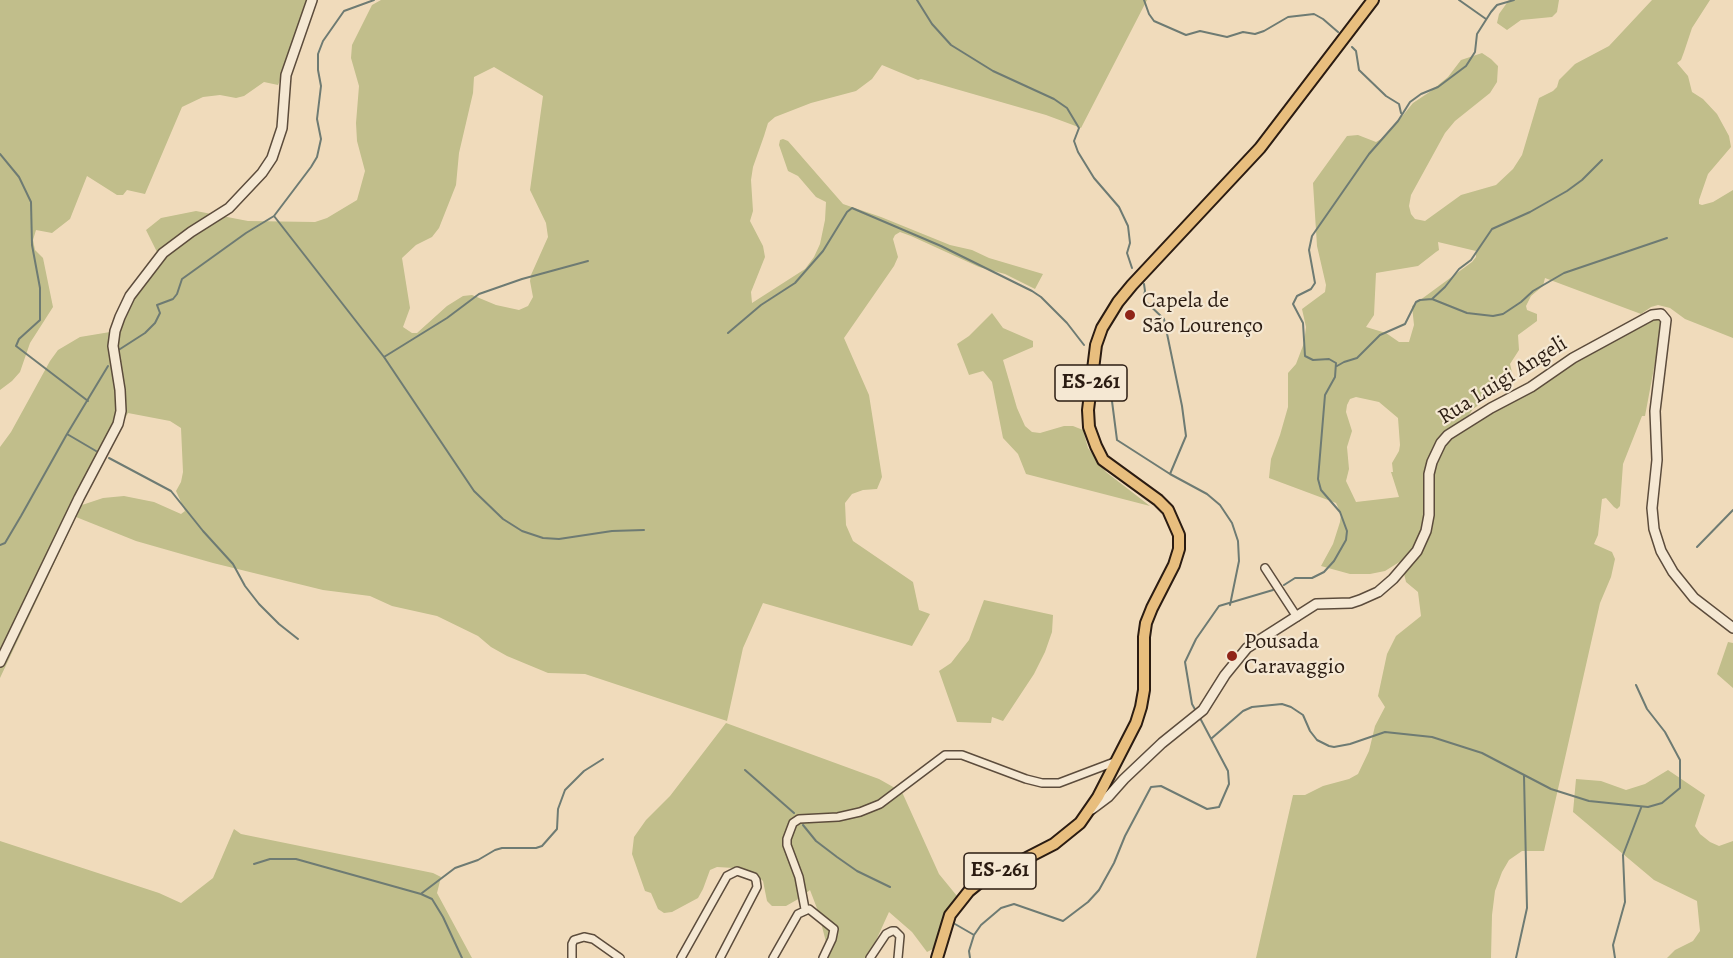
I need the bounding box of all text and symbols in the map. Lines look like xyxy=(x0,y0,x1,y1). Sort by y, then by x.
place label: Capela de São Lourenço xyxy=(1142,289,1263,340)
marker: Capela de São Lourenço xyxy=(1123,308,1137,322)
street label: Rua Luigi Angeli xyxy=(1434,331,1572,431)
road number: ES-261 xyxy=(1055,365,1127,401)
place label: Pousada Caravaggio xyxy=(1244,630,1345,682)
marker: Pousada Caravaggio xyxy=(1225,649,1239,663)
road number: ES-261 xyxy=(964,853,1036,889)

